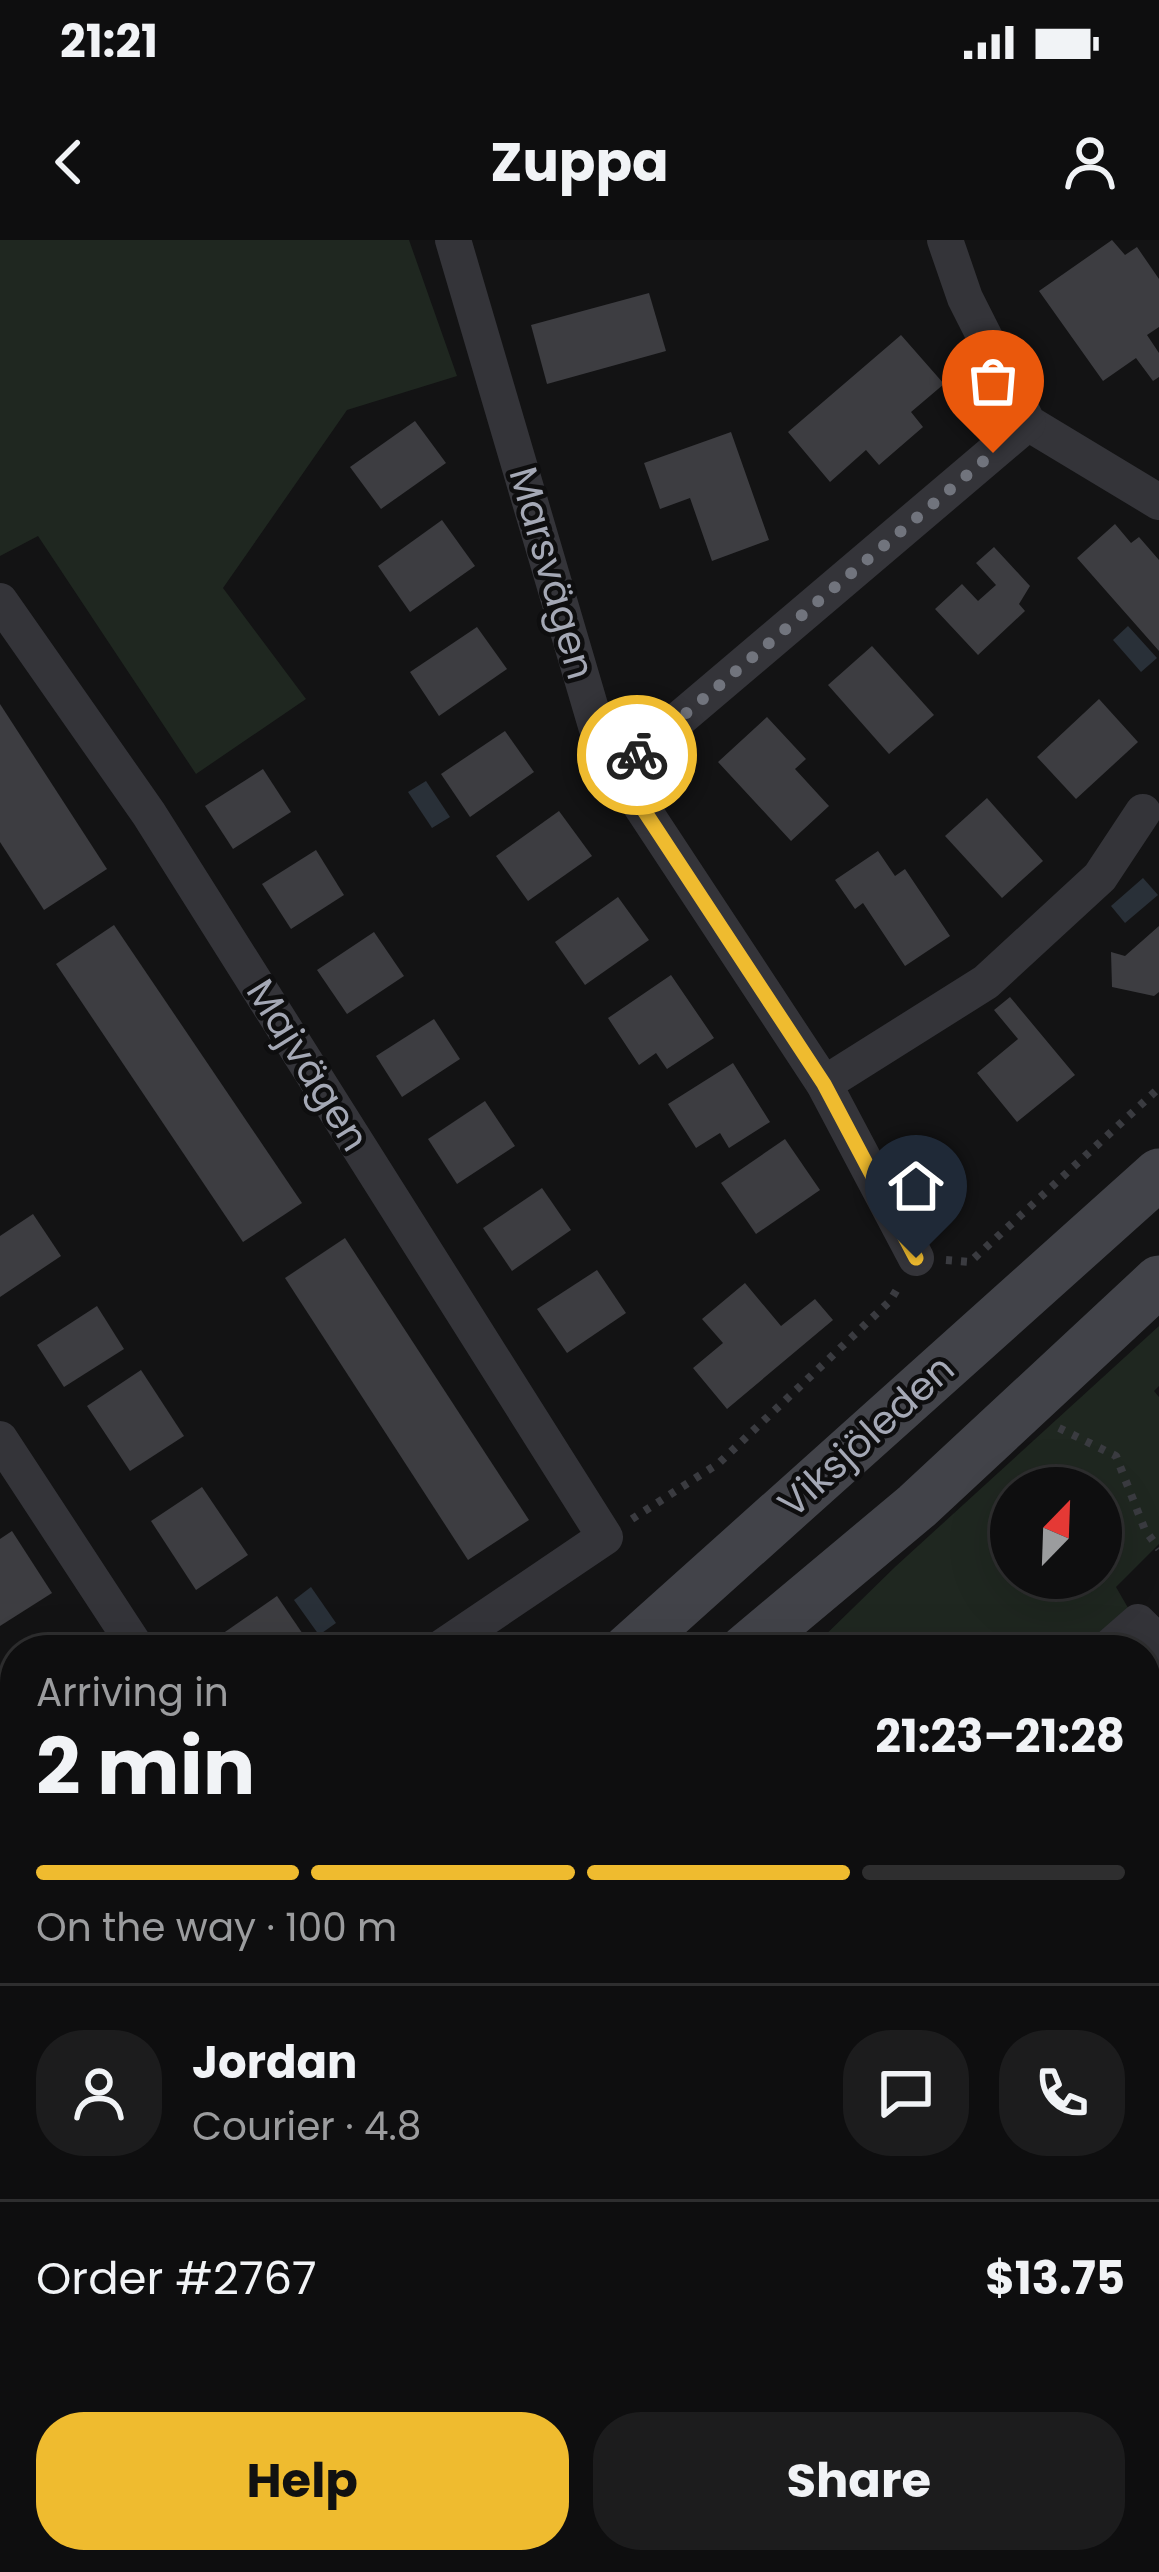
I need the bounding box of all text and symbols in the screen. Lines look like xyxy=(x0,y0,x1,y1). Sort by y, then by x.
text: 21:21 xyxy=(60,10,158,73)
text: Zuppa xyxy=(490,124,669,200)
icon: back xyxy=(36,129,102,195)
icon: person xyxy=(1057,129,1123,195)
pin xyxy=(942,330,1044,453)
icon: bag xyxy=(960,348,1026,414)
street label: Marsvägen xyxy=(495,460,609,686)
courier xyxy=(577,695,697,815)
icon: bike xyxy=(604,722,670,788)
street label: Majvägen xyxy=(233,968,383,1162)
pin xyxy=(865,1135,967,1258)
icon: home xyxy=(883,1153,949,1219)
street label: Viksjöleden xyxy=(766,1342,966,1530)
north arrow xyxy=(990,1467,1122,1599)
map controls xyxy=(990,1467,1122,1599)
text: Arriving in xyxy=(36,1665,229,1720)
text: 21:23–21:28 xyxy=(875,1705,1125,1768)
text: 2 min xyxy=(36,1712,255,1821)
text: On the way · 100 m xyxy=(36,1900,397,1955)
button: person xyxy=(36,2030,162,2156)
button: chat xyxy=(843,2030,969,2156)
button: phone xyxy=(999,2030,1125,2156)
text: Jordan xyxy=(192,2031,357,2094)
text: Courier · 4.8 xyxy=(192,2099,421,2154)
text: Order #2767 xyxy=(36,2247,317,2310)
text: $13.75 xyxy=(985,2247,1125,2310)
button: Help xyxy=(36,2412,569,2550)
button: Share xyxy=(593,2412,1125,2550)

